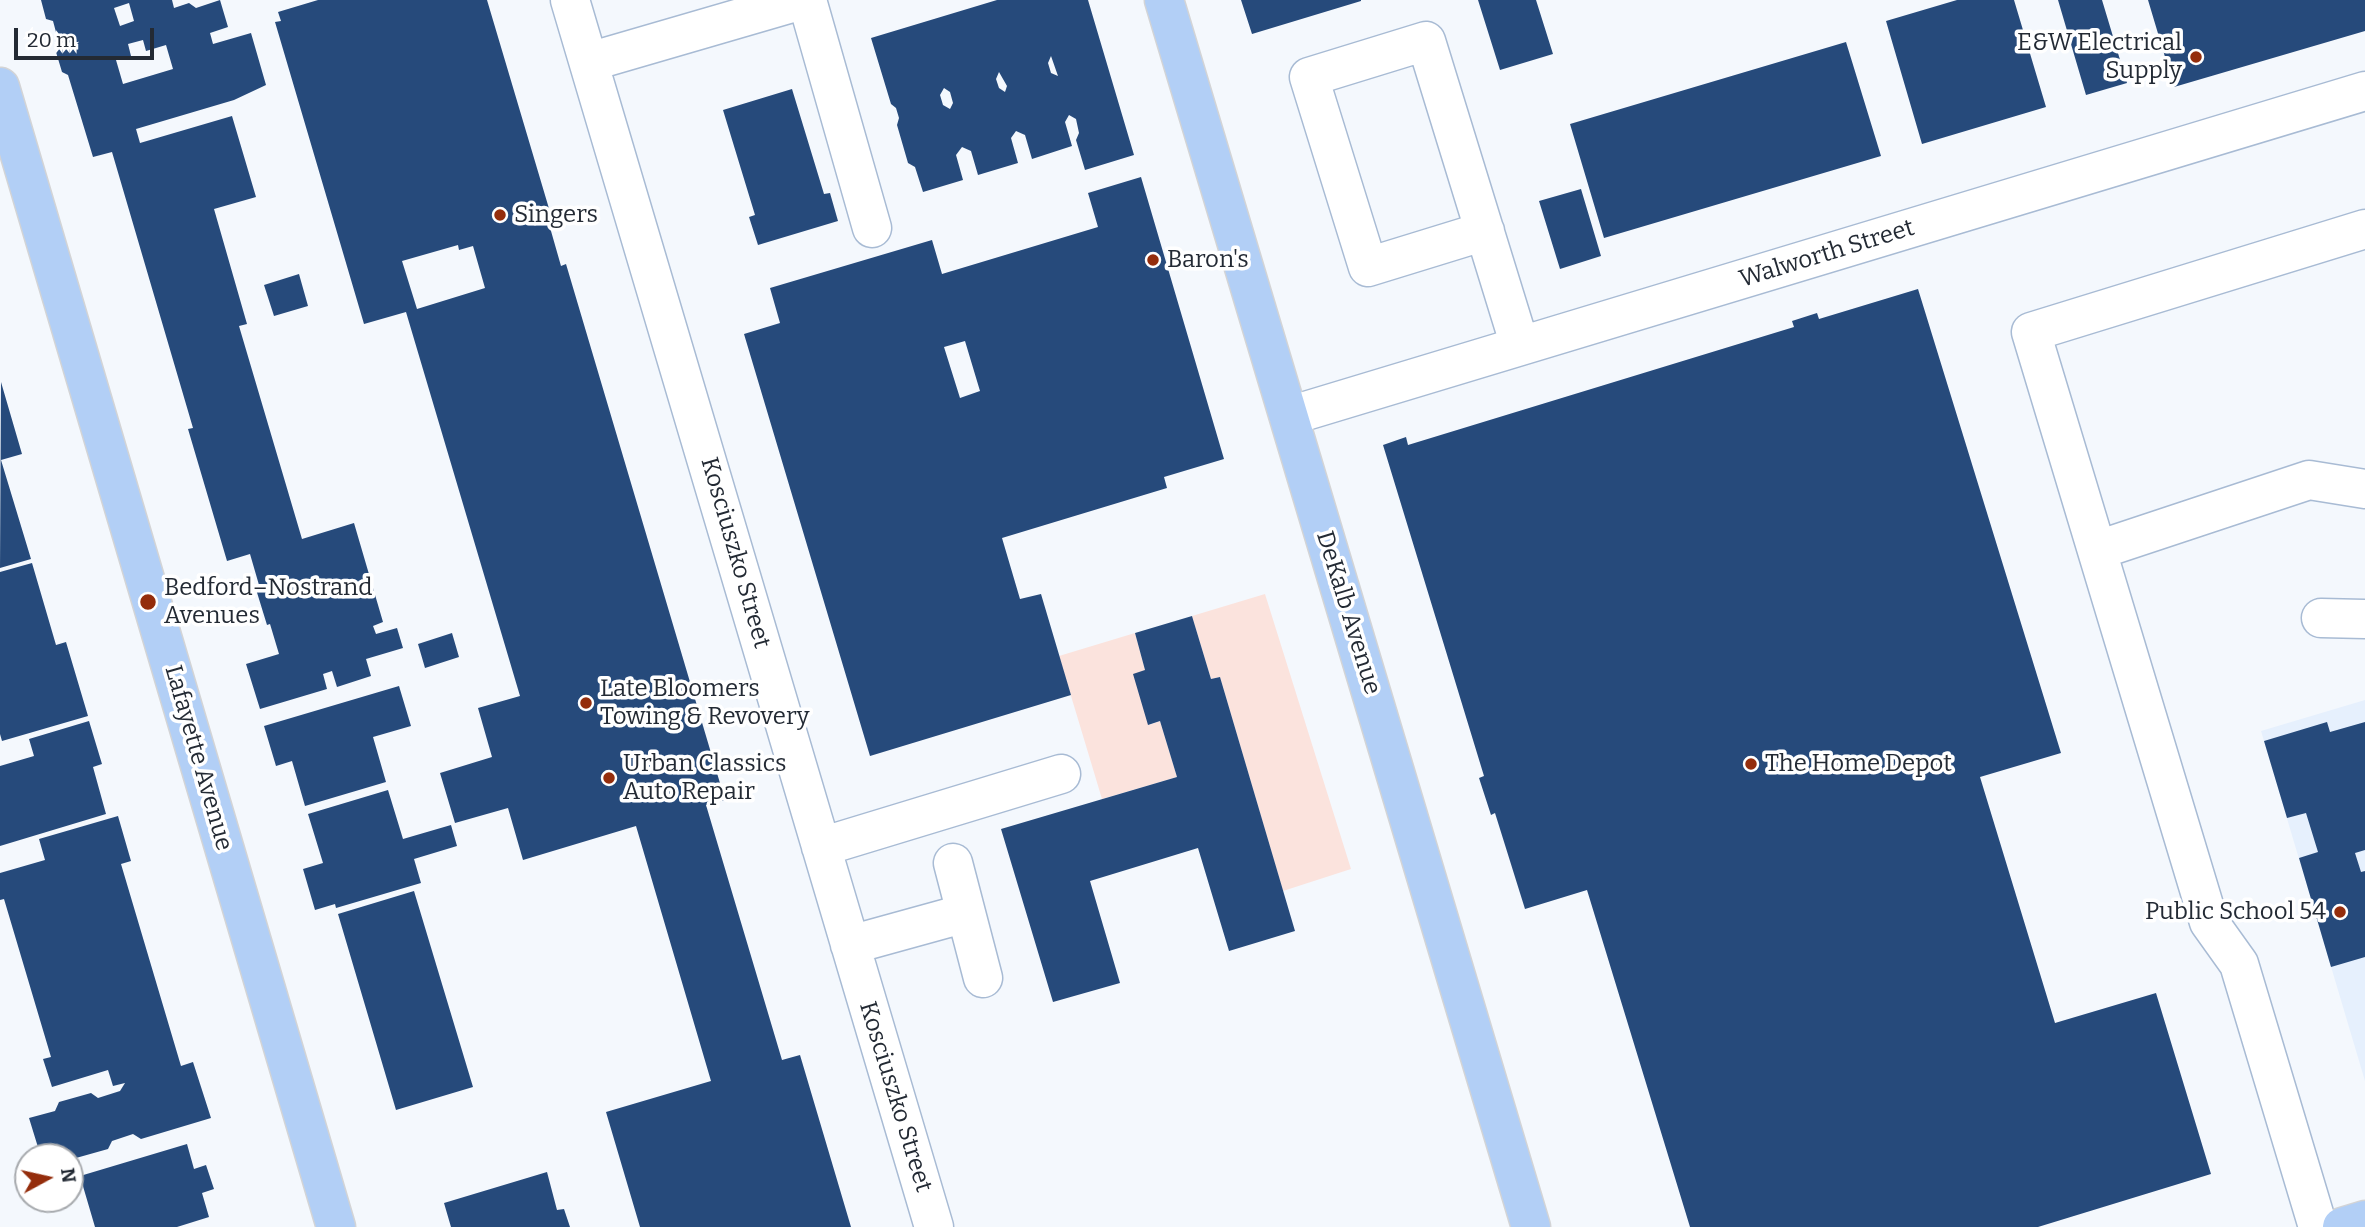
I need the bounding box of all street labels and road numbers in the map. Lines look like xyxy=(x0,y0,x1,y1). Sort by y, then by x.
street label: Walworth Street xyxy=(1736,214,1918,294)
street label: Kosciuszko Street xyxy=(694,454,776,652)
street label: DeKalb Avenue xyxy=(1309,528,1387,698)
street label: Lafayette Avenue xyxy=(158,662,238,854)
street label: Kosciuszko Street xyxy=(852,998,938,1196)

